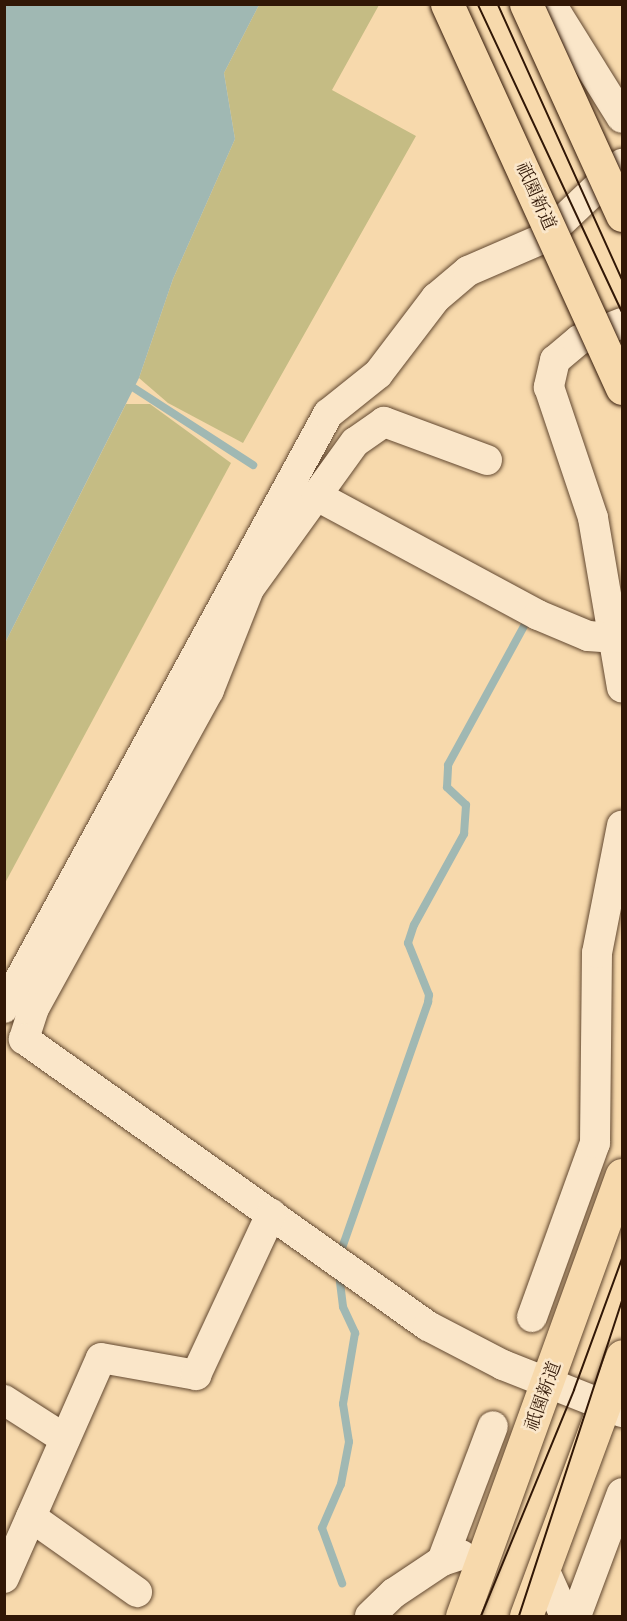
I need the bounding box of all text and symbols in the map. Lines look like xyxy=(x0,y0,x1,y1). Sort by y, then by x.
street label: 祇園新道 xyxy=(511,159,561,233)
street label: 祇園新道 xyxy=(521,1358,565,1434)

